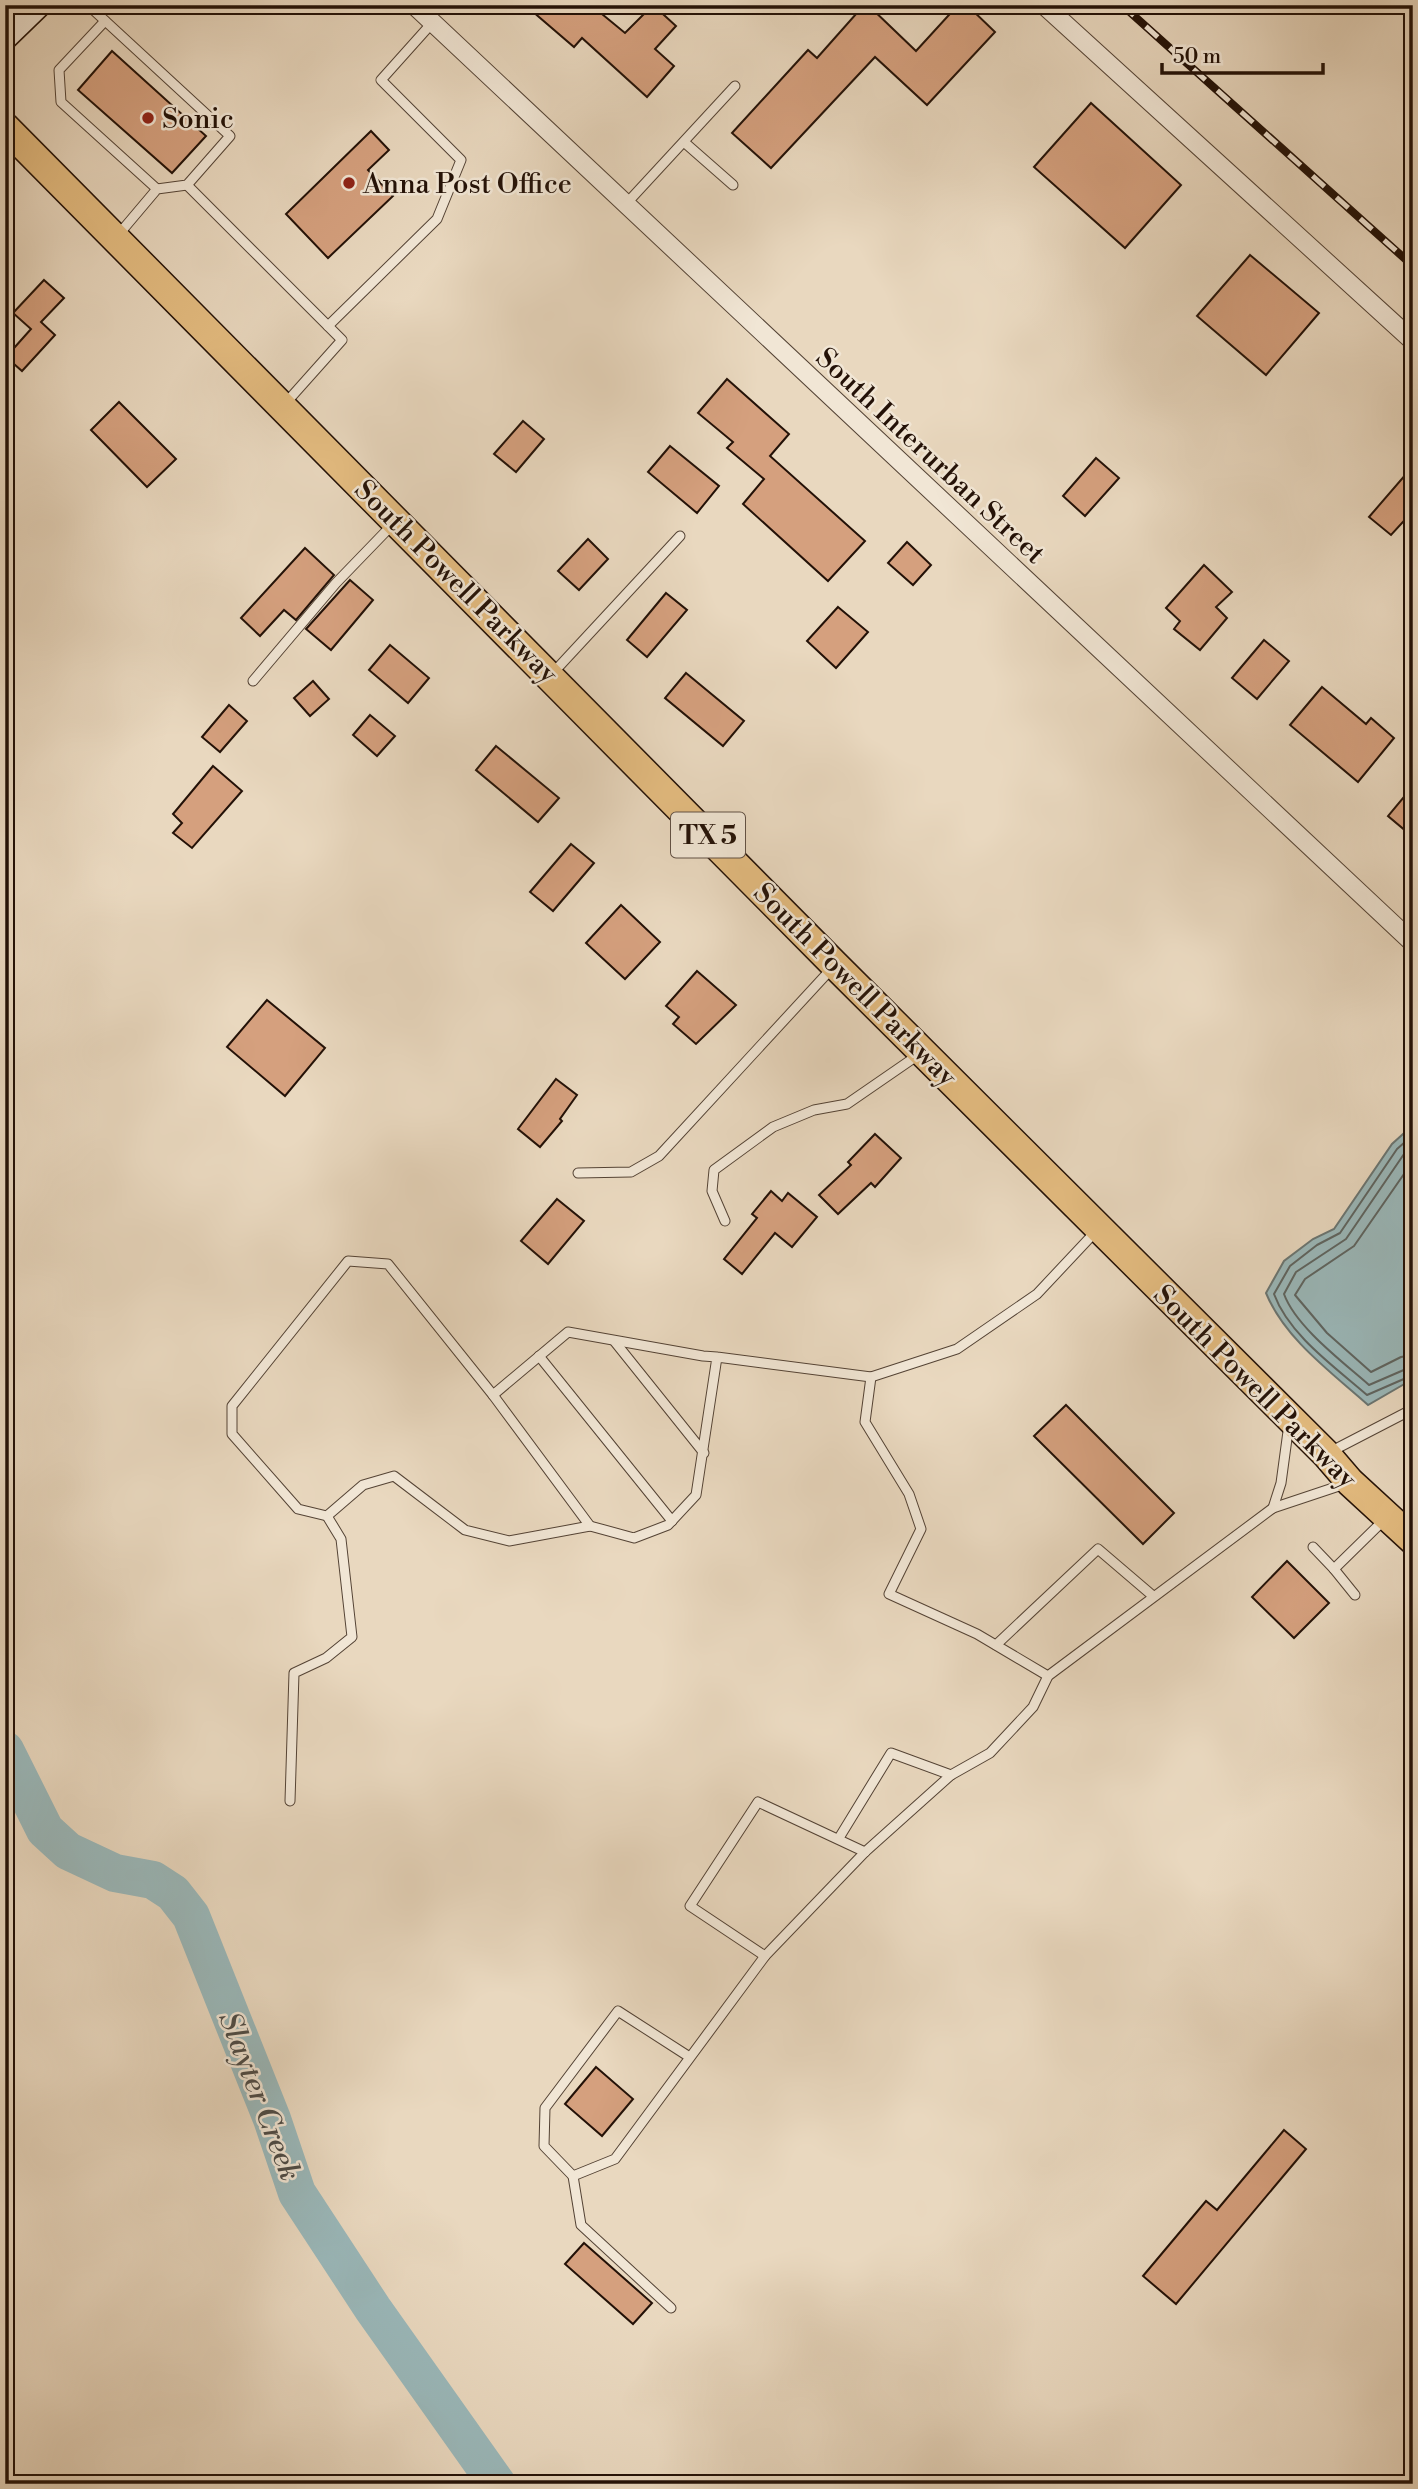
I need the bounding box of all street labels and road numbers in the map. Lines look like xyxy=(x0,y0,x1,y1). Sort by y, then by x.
street label: South Interurban Street xyxy=(808,341,1052,572)
street label: South Powell Parkway xyxy=(347,473,565,692)
road number: TX 5 xyxy=(671,813,745,858)
street label: South Powell Parkway xyxy=(746,876,964,1095)
street label: South Powell Parkway xyxy=(1146,1278,1364,1497)

